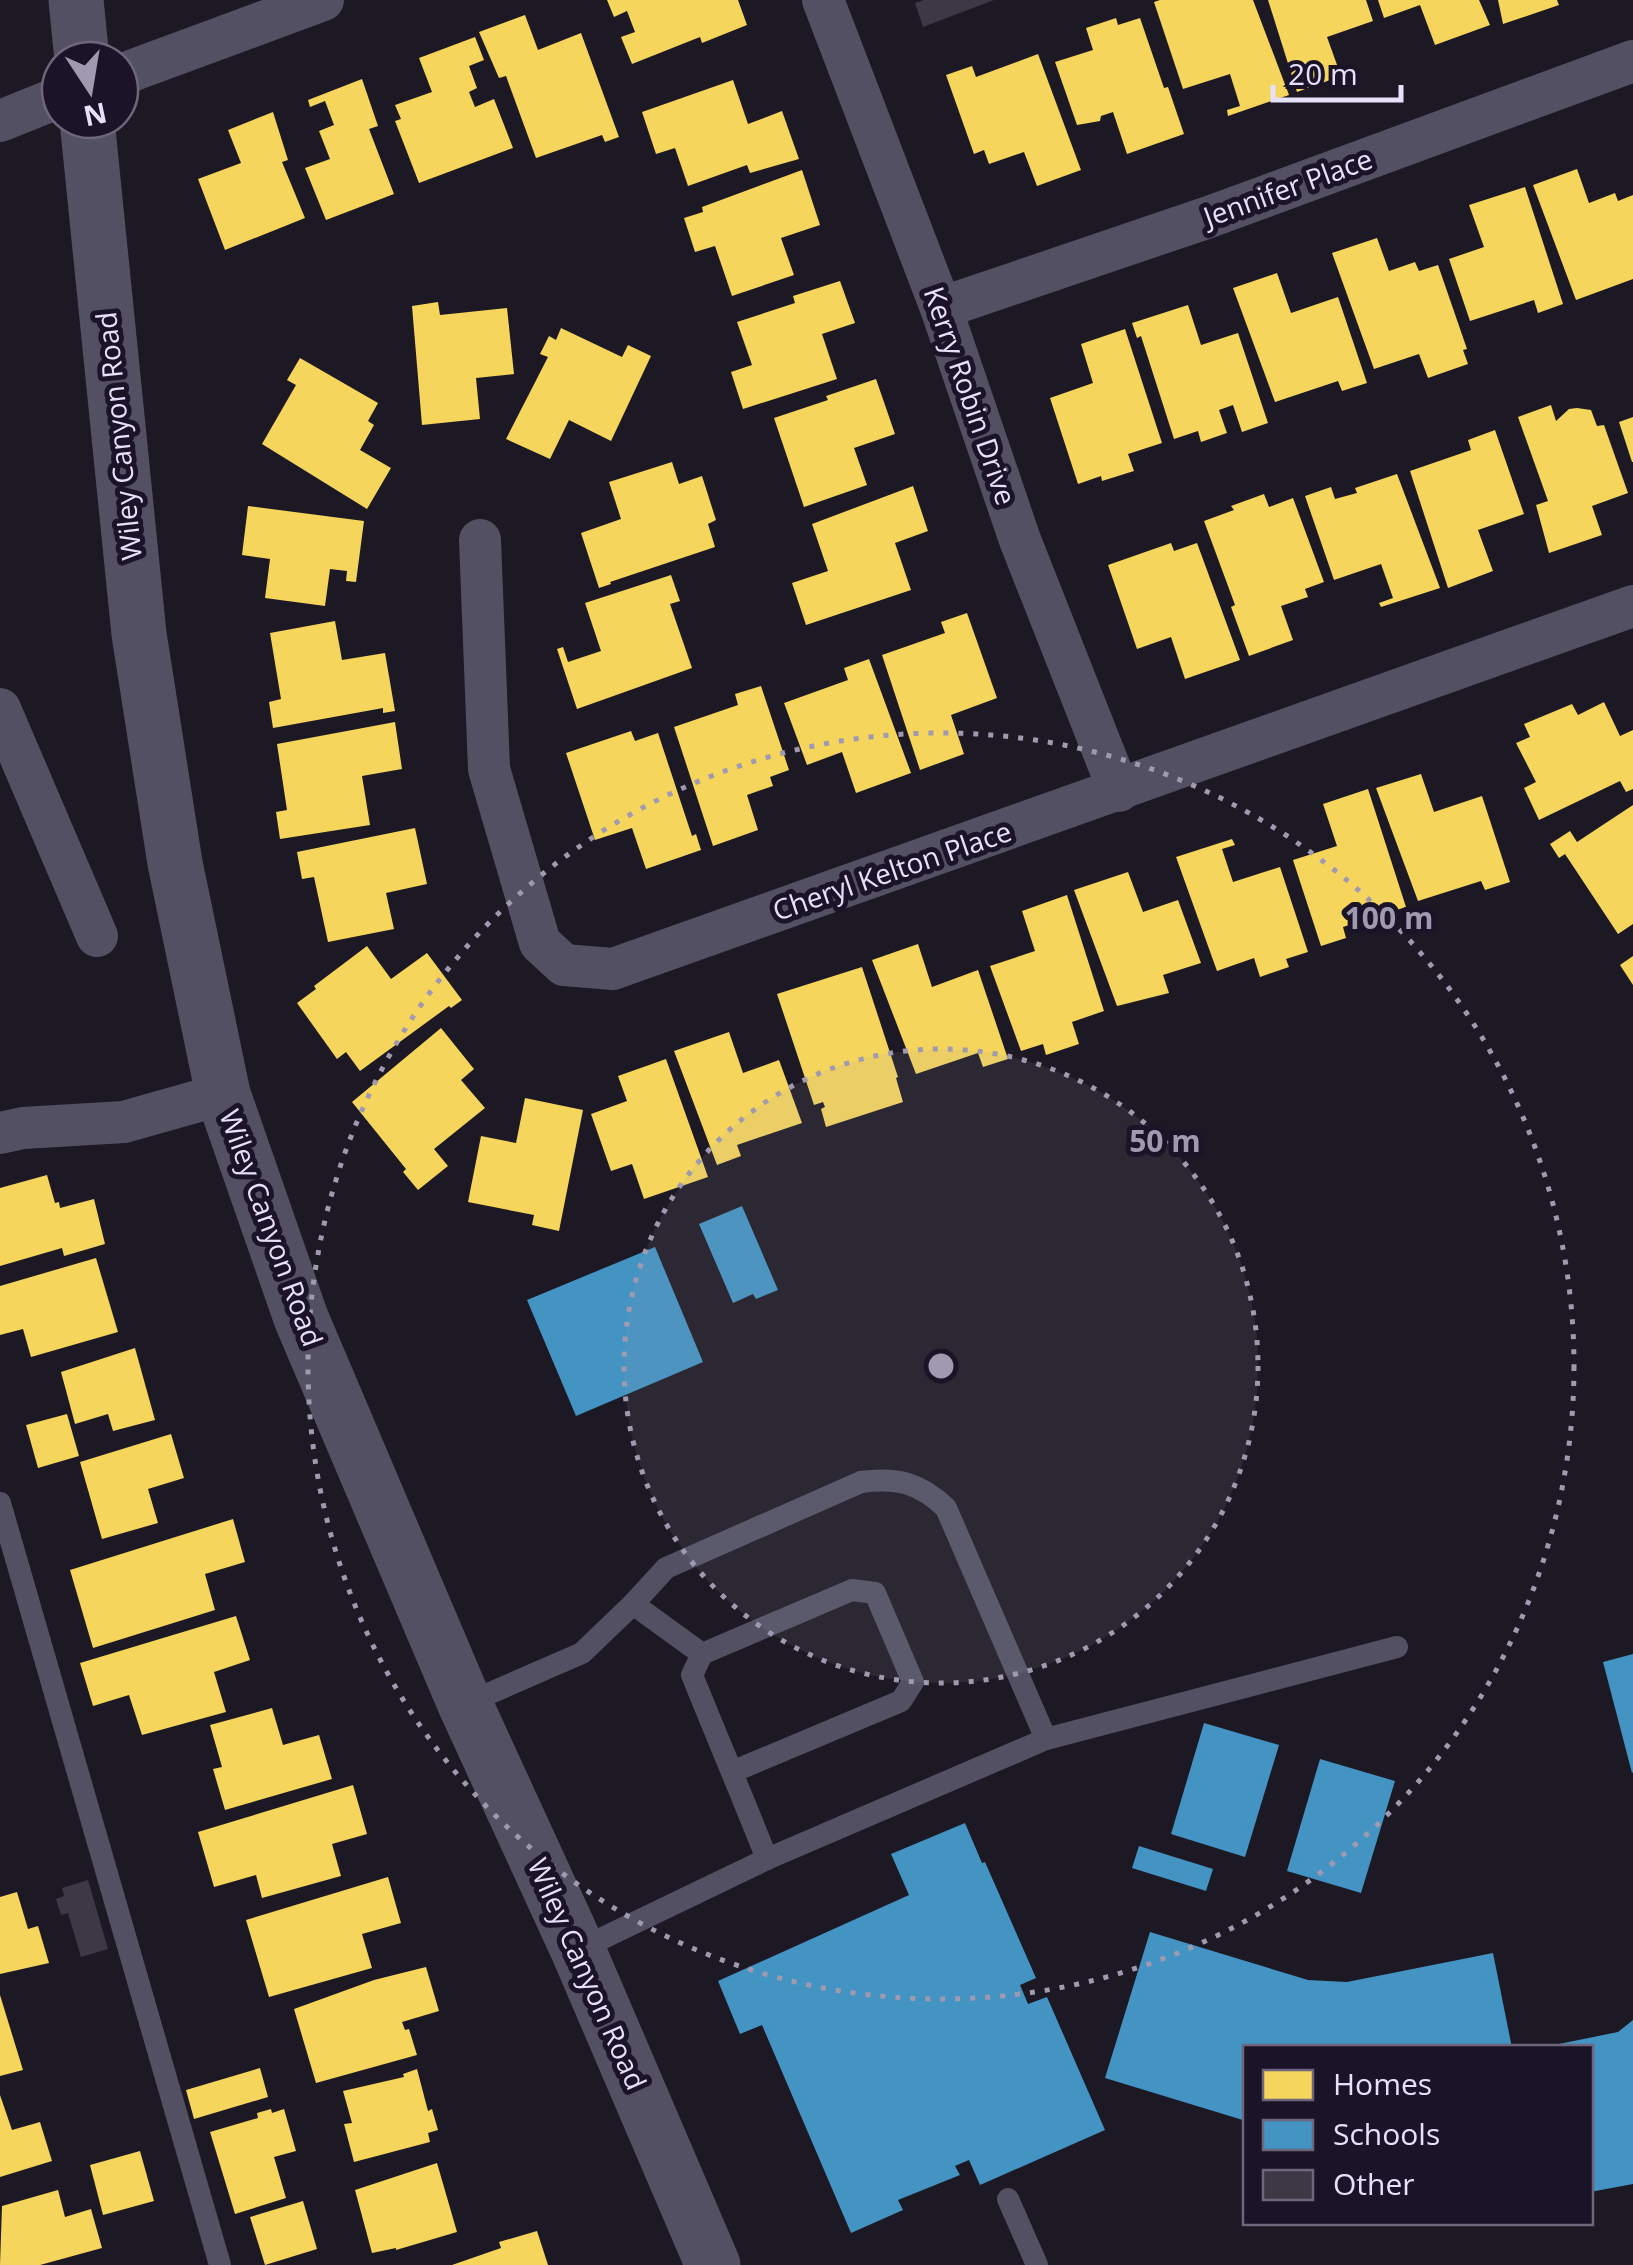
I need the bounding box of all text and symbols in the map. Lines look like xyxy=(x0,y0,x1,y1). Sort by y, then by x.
north arrow xyxy=(40,40,140,140)
scale bar xyxy=(1273,40,1400,102)
text: 20 m xyxy=(1288,53,1358,94)
text: N xyxy=(80,94,110,136)
street label: Jennifer Place xyxy=(1195,139,1377,236)
street label: Kerry Robin Drive xyxy=(916,282,1026,510)
street label: Wiley Canyon Road xyxy=(86,310,150,562)
street label: Cheryl Kelton Place xyxy=(767,811,1016,929)
text: 100 m xyxy=(1345,897,1433,938)
street label: Wiley Canyon Road xyxy=(211,1104,332,1351)
text: 50 m xyxy=(1129,1120,1201,1161)
centre of rings xyxy=(923,1348,959,1384)
street label: Wiley Canyon Road xyxy=(520,1852,656,2095)
legend xyxy=(1243,2045,1593,2225)
text: Homes xyxy=(1333,2063,1432,2104)
text: Schools xyxy=(1333,2113,1440,2154)
text: Other xyxy=(1333,2163,1415,2204)

